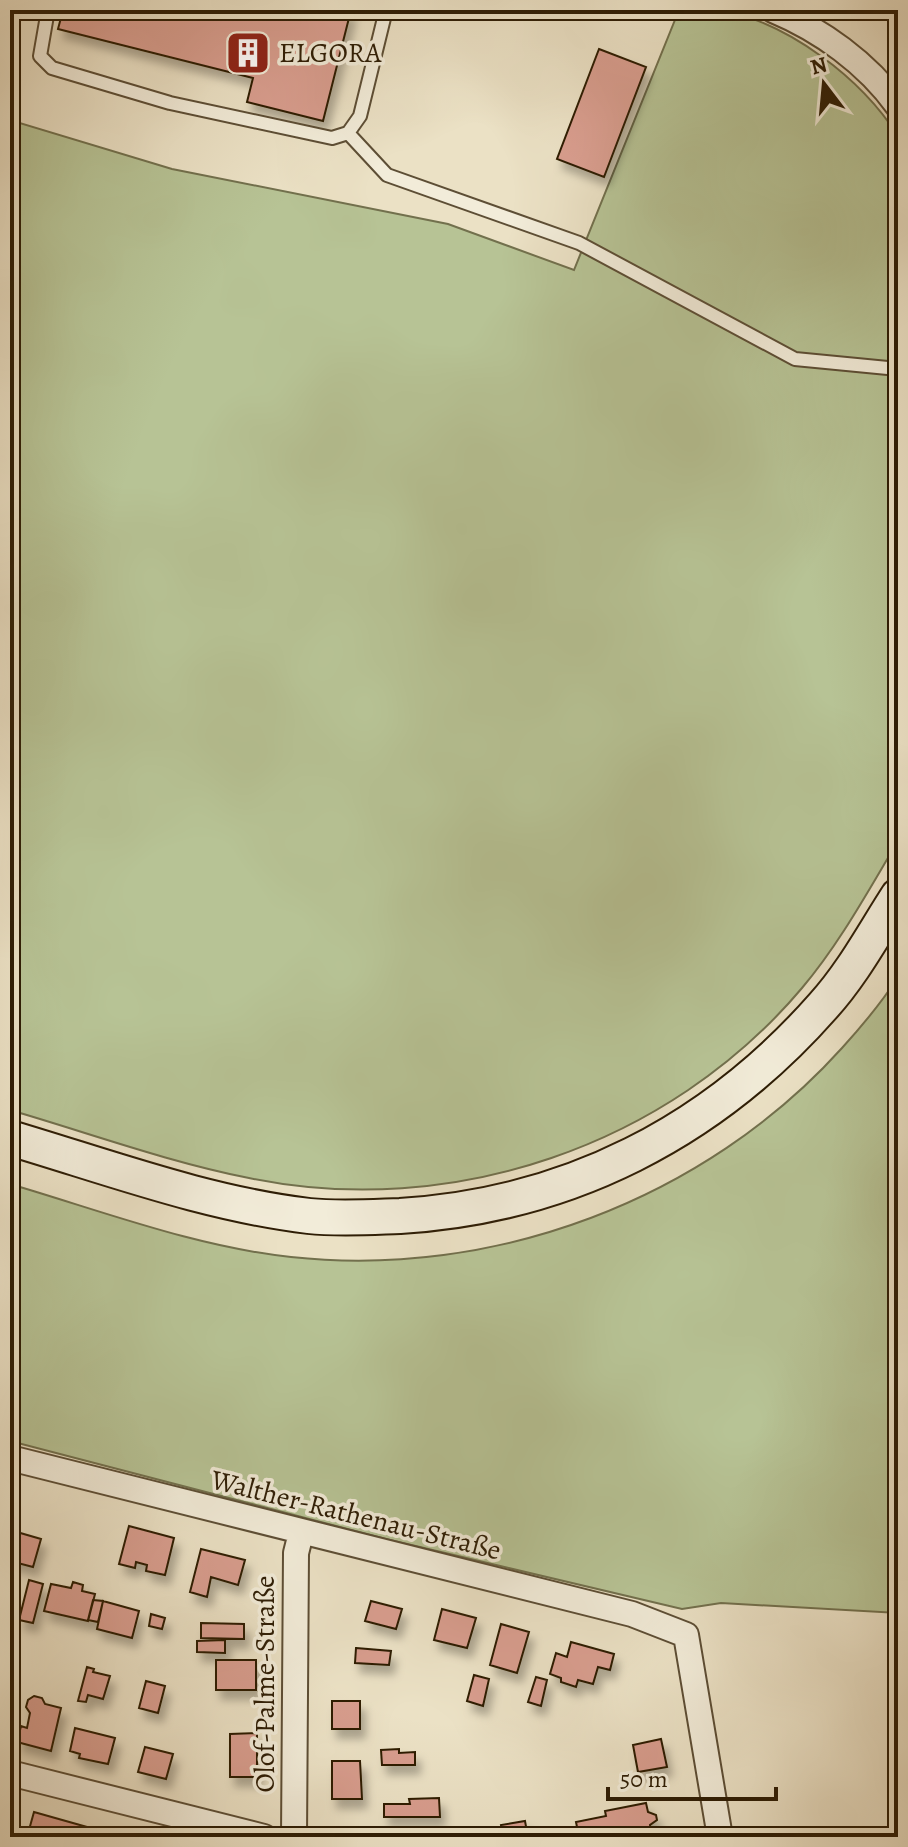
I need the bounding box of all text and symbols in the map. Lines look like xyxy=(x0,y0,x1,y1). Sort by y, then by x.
building icon: ELGORA xyxy=(224,29,272,77)
place label: ELGORA xyxy=(279,34,382,72)
north arrow xyxy=(784,44,864,124)
text: N xyxy=(807,49,831,82)
street label: Walther-Rathenau-Straße xyxy=(206,1460,505,1569)
street label: Olof-Palme-Straße xyxy=(246,1575,284,1793)
scale bar xyxy=(608,1751,776,1801)
text: 50 m xyxy=(620,1763,668,1795)

